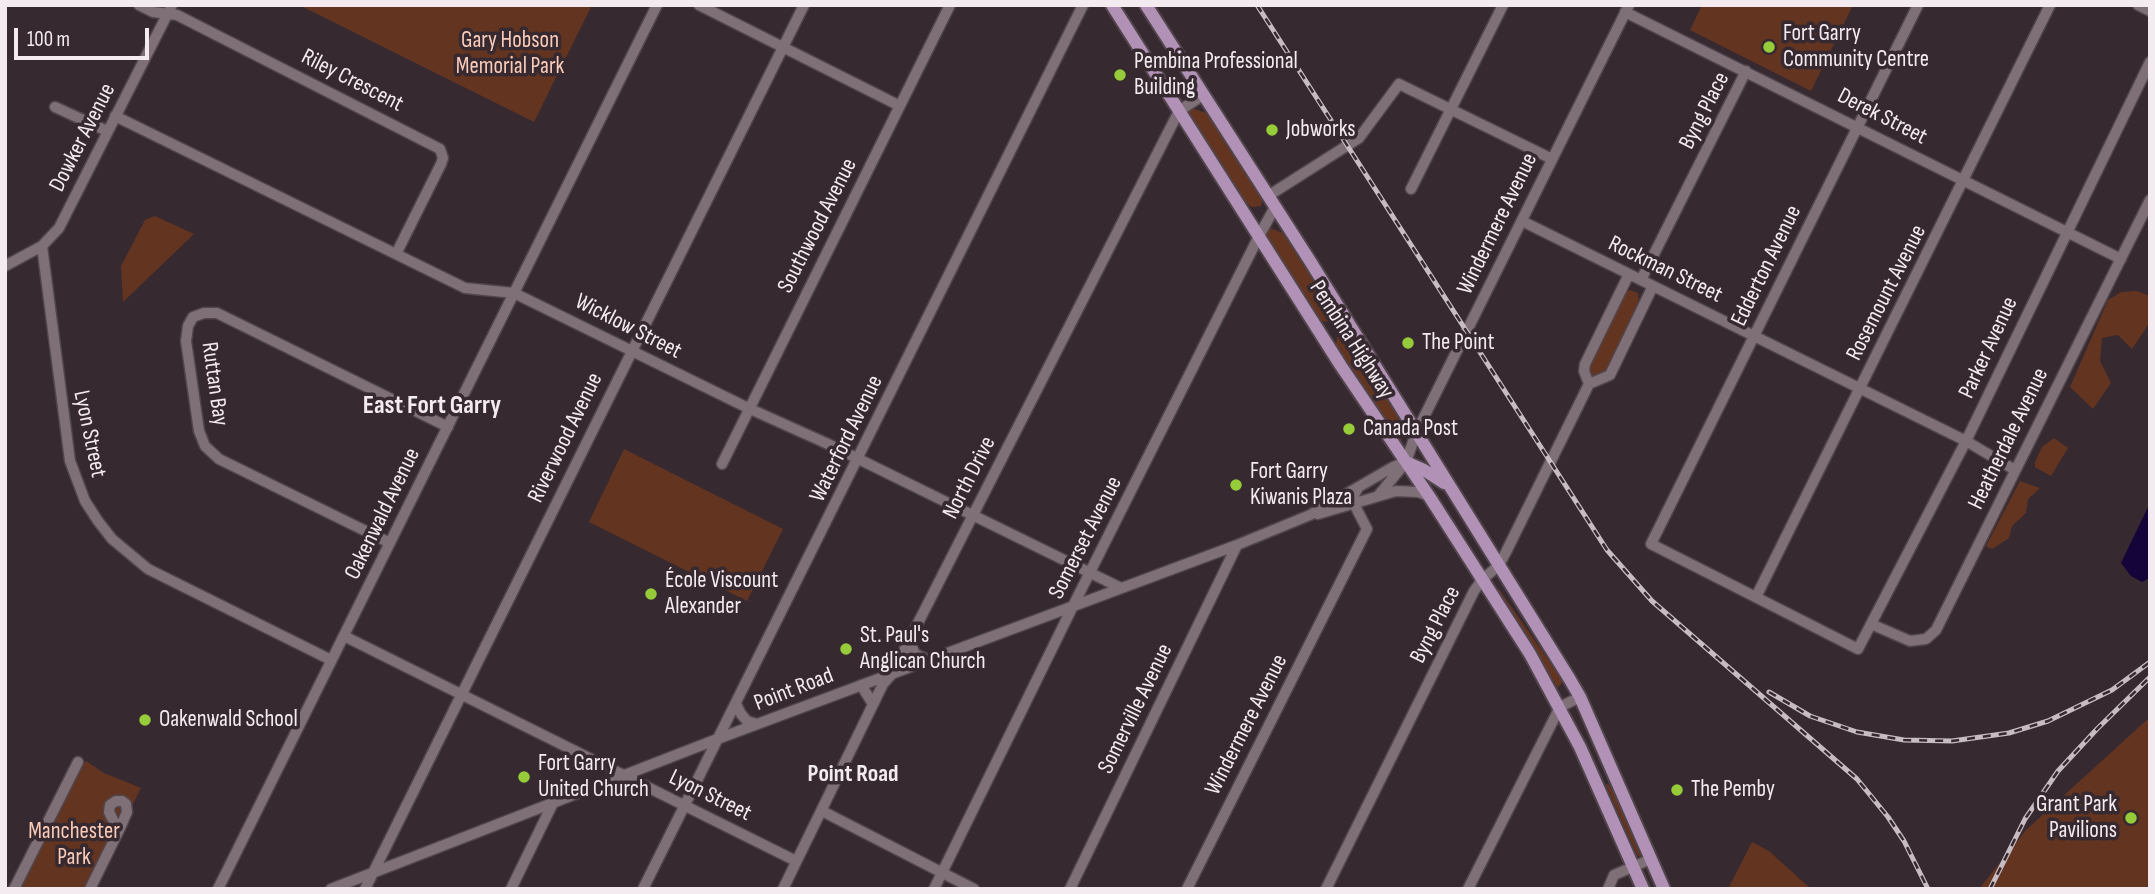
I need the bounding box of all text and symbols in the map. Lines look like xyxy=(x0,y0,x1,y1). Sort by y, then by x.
scale bar xyxy=(18,14,152,58)
place label: Fort Garry Community Centre xyxy=(1783,20,1929,74)
text: 100 m xyxy=(27,27,70,52)
park label: Gary Hobson Memorial Park xyxy=(456,27,564,81)
marker: Fort Garry Community Centre xyxy=(1761,39,1777,55)
street label: Riley Crescent xyxy=(296,44,408,118)
place label: Pembina Professional Building xyxy=(1134,48,1298,102)
marker: Pembina Professional Building xyxy=(1112,67,1128,83)
street label: Byng Place xyxy=(1674,68,1736,154)
street label: Dowker Avenue xyxy=(44,79,122,197)
street label: Derek Street xyxy=(1833,83,1931,151)
place label: Jobworks xyxy=(1286,116,1355,144)
marker: Jobworks xyxy=(1264,122,1280,138)
street label: Windermere Avenue xyxy=(1452,149,1544,299)
street label: Southwood Avenue xyxy=(772,154,864,298)
street label: Edderton Avenue xyxy=(1726,201,1808,331)
street label: Rosemount Avenue xyxy=(1841,221,1933,365)
street label: Rockman Street xyxy=(1603,231,1727,309)
street label: Pembina Highway xyxy=(1303,276,1399,404)
street label: Wicklow Street xyxy=(570,288,686,366)
street label: Parker Avenue xyxy=(1953,293,2025,403)
place label: The Point xyxy=(1422,329,1494,357)
marker: The Point xyxy=(1400,335,1416,351)
street label: Ruttan Bay xyxy=(194,340,234,428)
street label: Heatherdale Avenue xyxy=(1963,364,2055,514)
street label: Riverwood Avenue xyxy=(523,368,609,508)
street label: Waterford Avenue xyxy=(804,371,890,507)
street label: Lyon Street xyxy=(66,388,112,480)
district label: East Fort Garry xyxy=(363,390,501,422)
place label: Canada Post xyxy=(1363,415,1458,443)
marker: Canada Post xyxy=(1341,421,1357,437)
street label: North Drive xyxy=(938,432,1002,524)
street label: Oakenwald Avenue xyxy=(339,444,427,584)
place label: Fort Garry Kiwanis Plaza xyxy=(1250,458,1352,512)
street label: Somerset Avenue xyxy=(1043,472,1129,604)
marker: Fort Garry Kiwanis Plaza xyxy=(1228,477,1244,493)
place label: École Viscount Alexander xyxy=(665,567,778,621)
street label: Byng Place xyxy=(1405,582,1467,668)
marker: École Viscount Alexander xyxy=(643,586,659,602)
place label: St. Paul's Anglican Church xyxy=(860,622,985,676)
street label: Somerville Avenue xyxy=(1093,640,1179,778)
marker: St. Paul's Anglican Church xyxy=(838,641,854,657)
street label: Windermere Avenue xyxy=(1200,650,1294,800)
street label: Point Road xyxy=(751,662,837,718)
place label: Oakenwald School xyxy=(159,706,298,734)
marker: Oakenwald School xyxy=(137,712,153,728)
place label: Fort Garry United Church xyxy=(538,750,649,804)
district label: Point Road xyxy=(808,761,898,789)
street label: Lyon Street xyxy=(664,764,756,828)
marker: Fort Garry United Church xyxy=(516,769,532,785)
place label: The Pemby xyxy=(1691,776,1775,804)
marker: The Pemby xyxy=(1669,782,1685,798)
place label: Grant Park Pavilions xyxy=(2036,791,2117,845)
marker: Grant Park Pavilions xyxy=(2123,810,2139,826)
park label: Manchester Park xyxy=(28,818,120,872)

